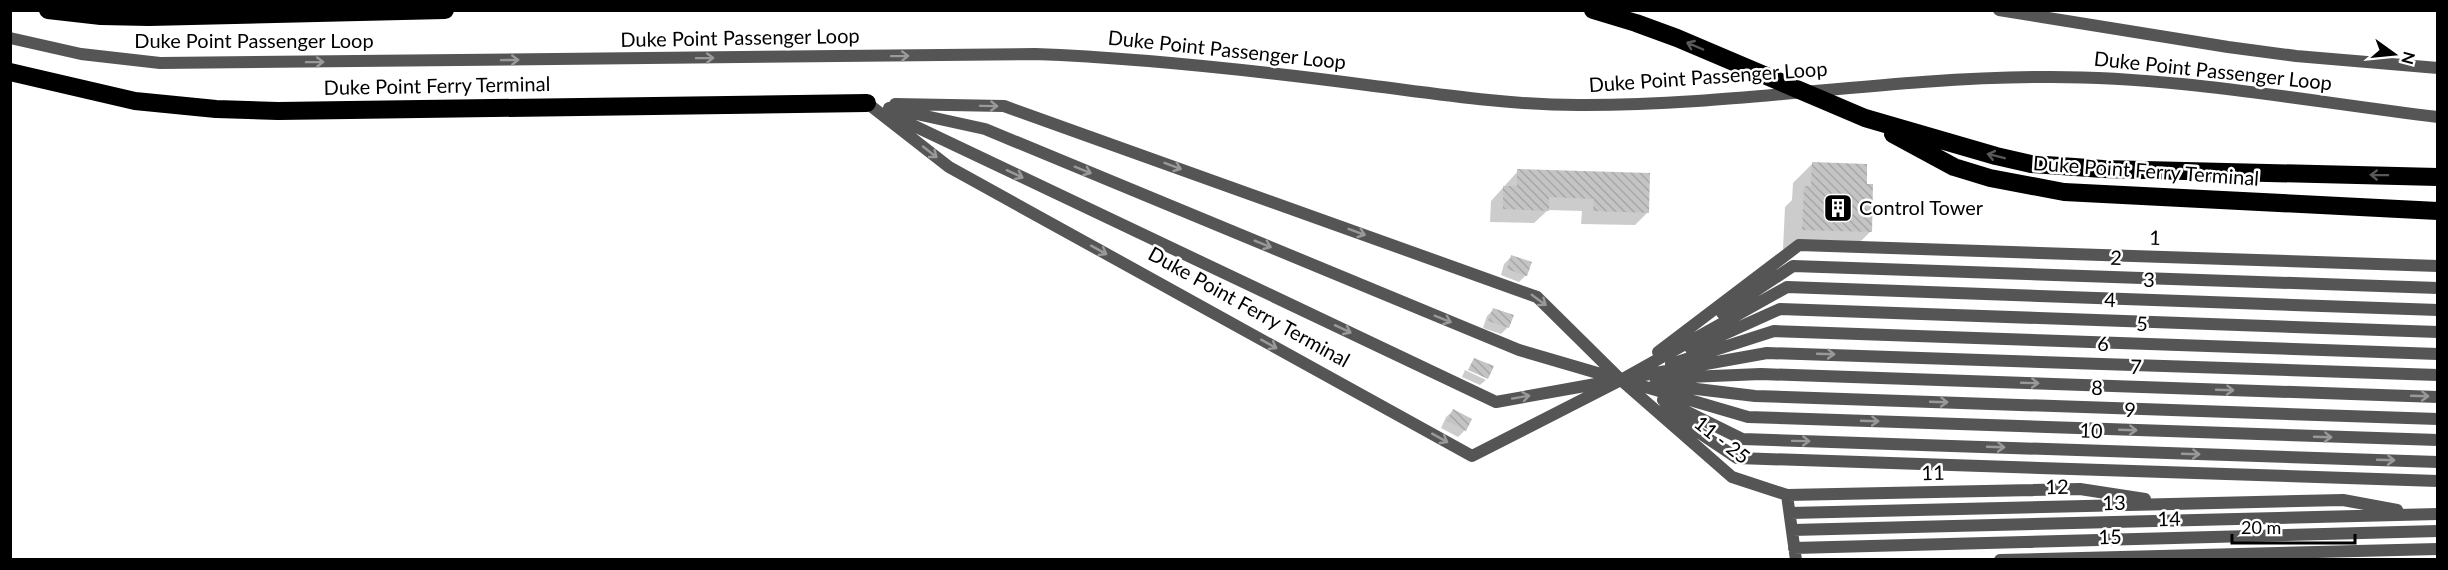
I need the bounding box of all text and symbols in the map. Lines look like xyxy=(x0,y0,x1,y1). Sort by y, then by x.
street label: Duke Point Passenger Loop xyxy=(620,23,860,51)
north arrow xyxy=(2364,24,2424,84)
street label: Duke Point Passenger Loop xyxy=(1107,25,1347,73)
street label: Duke Point Passenger Loop xyxy=(134,28,374,52)
one-way arrow xyxy=(1686,40,1705,51)
street label: Duke Point Passenger Loop xyxy=(2093,46,2333,94)
one-way arrow xyxy=(889,50,909,62)
text: N xyxy=(2398,50,2420,66)
one-way arrow xyxy=(694,52,714,64)
one-way arrow xyxy=(499,54,519,66)
one-way arrow xyxy=(304,56,324,68)
street label: Duke Point Passenger Loop xyxy=(1588,56,1828,96)
street label: Duke Point Ferry Terminal xyxy=(323,71,550,99)
one-way arrow xyxy=(978,100,998,112)
one-way arrow xyxy=(922,146,938,159)
one-way arrow xyxy=(1987,149,2006,161)
street label: Duke Point Ferry Terminal xyxy=(2032,150,2260,190)
one-way arrow xyxy=(1163,162,1182,173)
one-way arrow xyxy=(1073,165,1092,176)
one-way arrow xyxy=(1005,168,1023,180)
one-way arrow xyxy=(2370,170,2390,181)
building icon: Control Tower xyxy=(1822,192,1854,224)
place label: Control Tower xyxy=(1859,195,1984,219)
street label: 1 xyxy=(2149,225,2161,249)
one-way arrow xyxy=(1347,227,1366,238)
one-way arrow xyxy=(1253,239,1272,250)
street label: Duke Point Ferry Terminal xyxy=(1145,241,1354,372)
one-way arrow xyxy=(1090,244,1107,256)
street label: 2 xyxy=(2110,245,2122,269)
street label: 3 xyxy=(2143,267,2155,291)
street label: 4 xyxy=(2104,287,2117,311)
one-way arrow xyxy=(1531,294,1547,307)
street label: 5 xyxy=(2136,311,2148,335)
one-way arrow xyxy=(1434,314,1452,325)
one-way arrow xyxy=(1333,324,1351,336)
street label: 6 xyxy=(2097,331,2109,355)
one-way arrow xyxy=(1260,339,1278,350)
one-way arrow xyxy=(1815,349,1835,360)
street label: 7 xyxy=(2130,354,2142,378)
street label: 8 xyxy=(2091,375,2103,399)
one-way arrow xyxy=(2019,378,2039,389)
one-way arrow xyxy=(2214,384,2234,396)
one-way arrow xyxy=(2409,391,2429,402)
one-way arrow xyxy=(1511,392,1530,403)
one-way arrow xyxy=(1929,397,1949,408)
street label: 9 xyxy=(2124,397,2136,421)
street label: 11 - 25 xyxy=(1690,410,1755,468)
one-way arrow xyxy=(1859,415,1879,427)
street label: 10 xyxy=(2079,418,2103,442)
one-way arrow xyxy=(2117,424,2137,436)
one-way arrow xyxy=(2312,431,2332,442)
one-way arrow xyxy=(1431,432,1448,444)
one-way arrow xyxy=(1790,435,1810,447)
one-way arrow xyxy=(1985,441,2005,453)
one-way arrow xyxy=(2180,448,2200,459)
one-way arrow xyxy=(2375,455,2395,466)
street label: 11 xyxy=(1921,460,1945,484)
street label: 12 xyxy=(2045,474,2069,498)
street label: 13 xyxy=(2102,490,2126,514)
street label: 14 xyxy=(2157,506,2181,530)
scale bar xyxy=(2232,507,2355,545)
text: 20 m xyxy=(2241,516,2281,538)
street label: 15 xyxy=(2098,524,2122,548)

